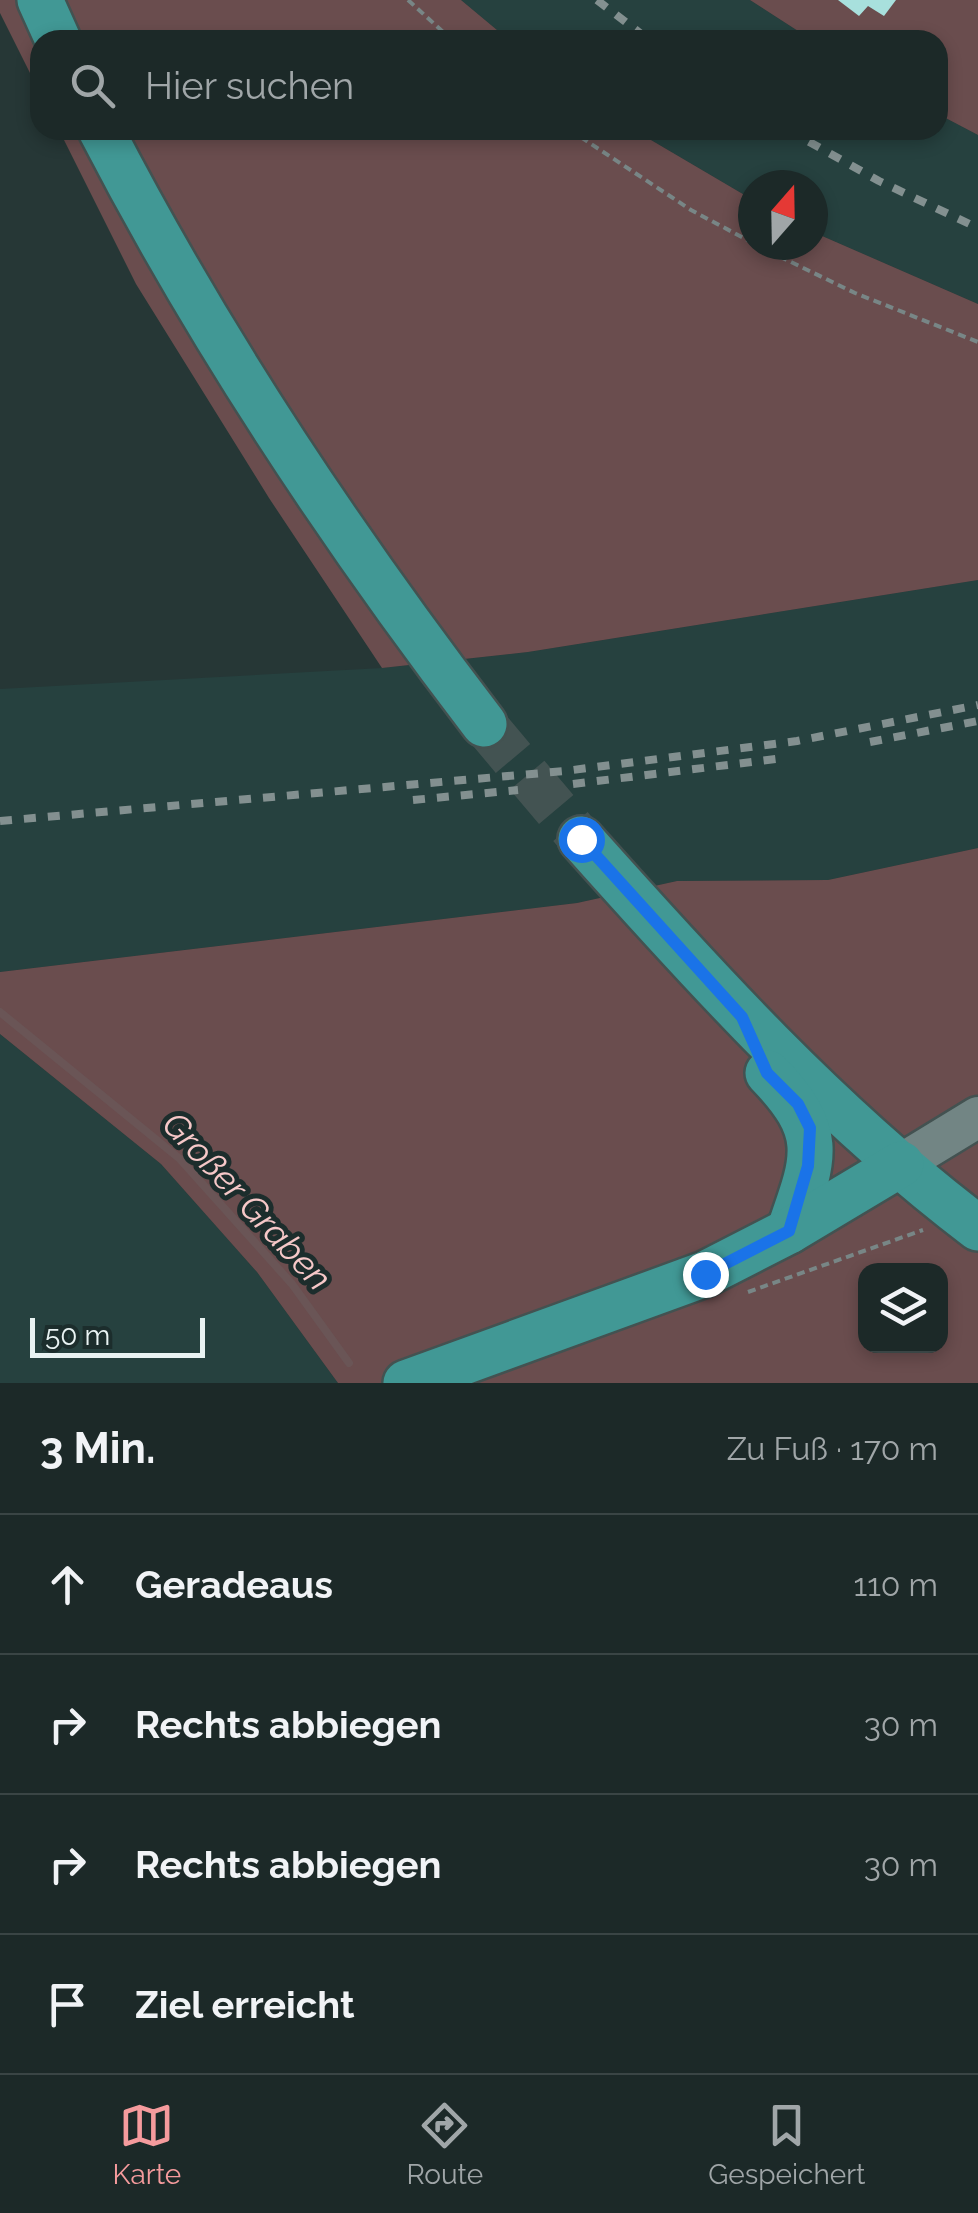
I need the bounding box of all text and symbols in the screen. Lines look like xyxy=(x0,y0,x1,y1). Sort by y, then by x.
search box xyxy=(30,30,948,140)
icon: search xyxy=(65,58,120,113)
text: Hier suchen xyxy=(145,63,354,108)
north arrow xyxy=(738,170,828,260)
route start xyxy=(559,817,605,863)
water label: Großer Graben xyxy=(154,1103,340,1298)
route end xyxy=(683,1252,729,1298)
map controls xyxy=(858,1263,948,1353)
button: layers xyxy=(858,1263,948,1353)
scale bar xyxy=(30,1313,205,1358)
text: 50 m xyxy=(45,1319,110,1352)
text: 3 Min. xyxy=(40,1424,155,1473)
text: Zu Fuß · 170 m xyxy=(727,1430,938,1467)
icon: ahead xyxy=(40,1557,95,1612)
text: Geradeaus xyxy=(135,1562,333,1607)
text: 110 m xyxy=(853,1566,938,1603)
icon: right xyxy=(40,1697,95,1752)
text: Rechts abbiegen xyxy=(135,1702,441,1747)
text: 30 m xyxy=(864,1706,938,1743)
icon: right xyxy=(40,1837,95,1892)
text: Rechts abbiegen xyxy=(135,1842,441,1887)
text: 30 m xyxy=(864,1846,938,1883)
icon: arrive xyxy=(40,1977,95,2032)
text: Ziel erreicht xyxy=(135,1982,355,2027)
tab: Karte xyxy=(113,2098,181,2191)
tab: Route xyxy=(406,2098,483,2191)
tab: Gespeichert xyxy=(708,2098,865,2191)

